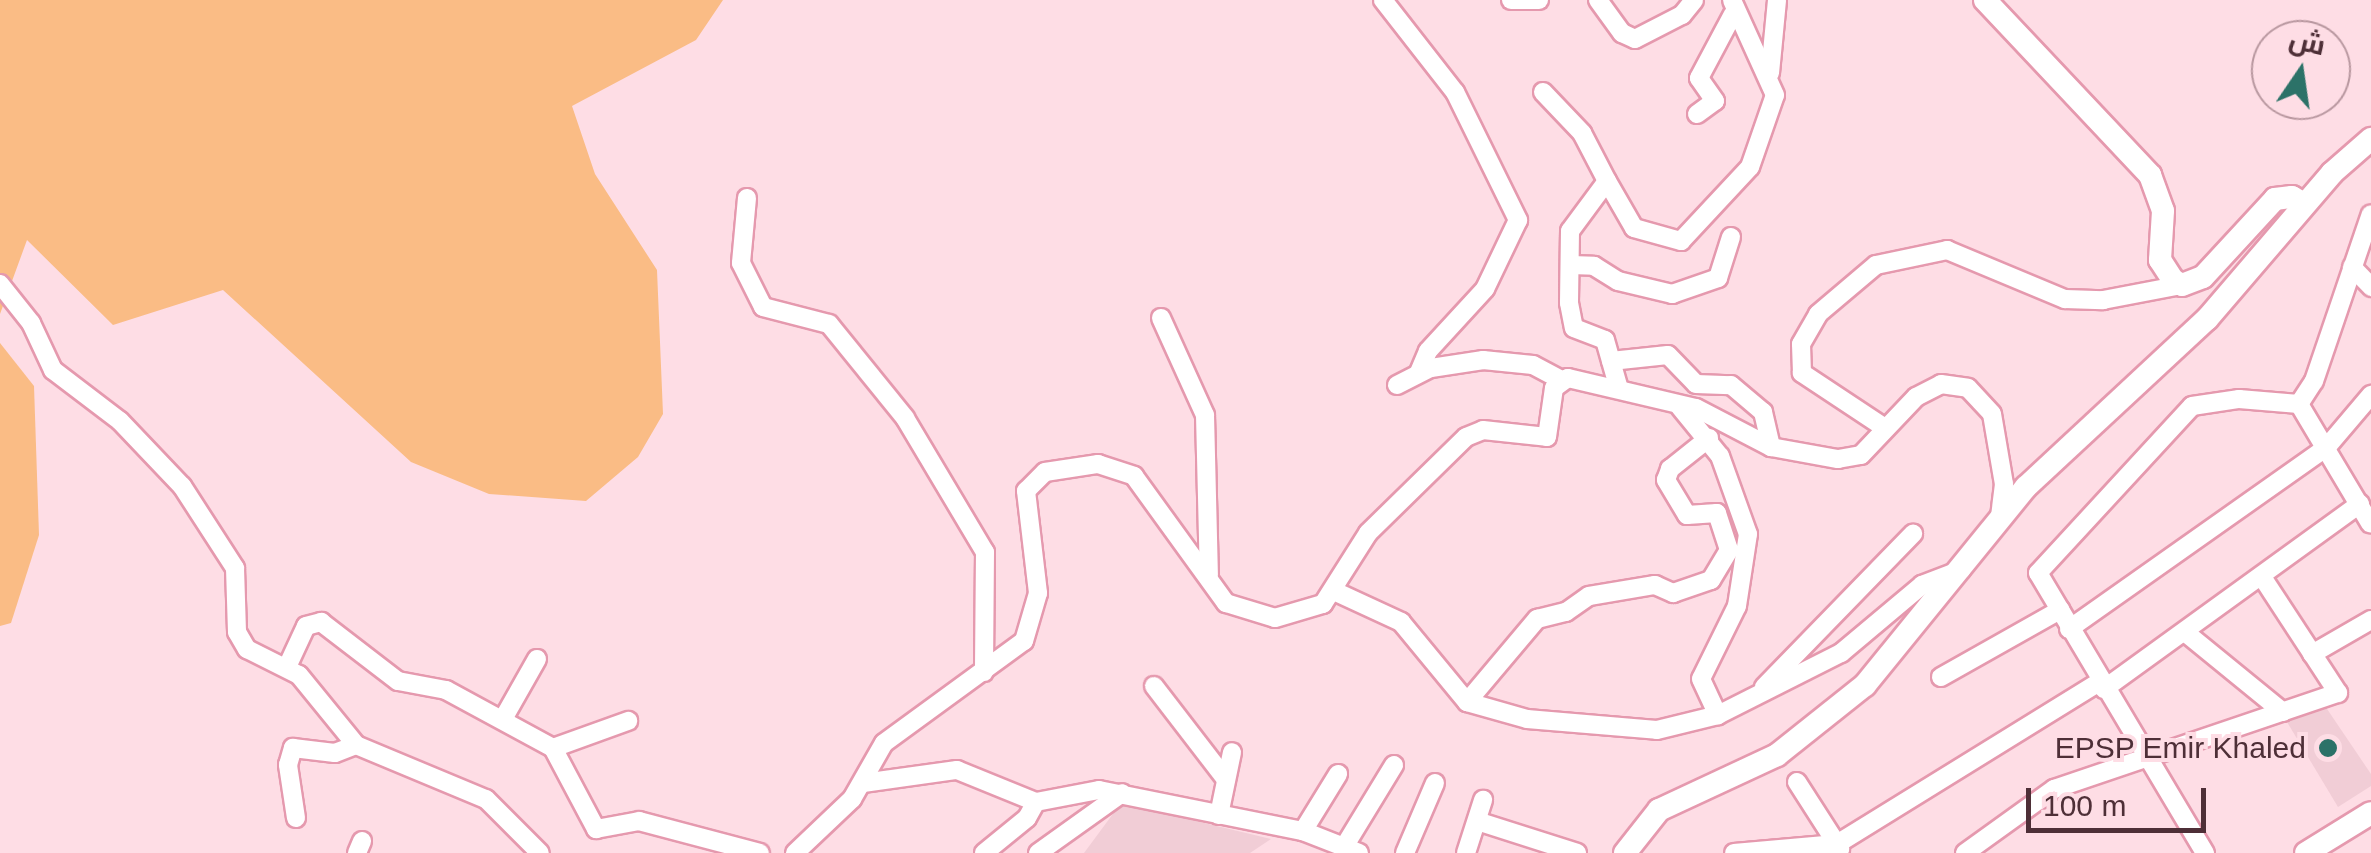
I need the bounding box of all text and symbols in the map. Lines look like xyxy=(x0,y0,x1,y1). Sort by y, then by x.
north arrow xyxy=(2251,20,2351,120)
text: ش xyxy=(2286,23,2328,61)
place label: EPSP Emir Khaled xyxy=(2054,730,2306,766)
marker: EPSP Emir Khaled xyxy=(2315,735,2341,761)
scale bar xyxy=(2031,768,2211,830)
text: 100 m xyxy=(2043,789,2126,822)

